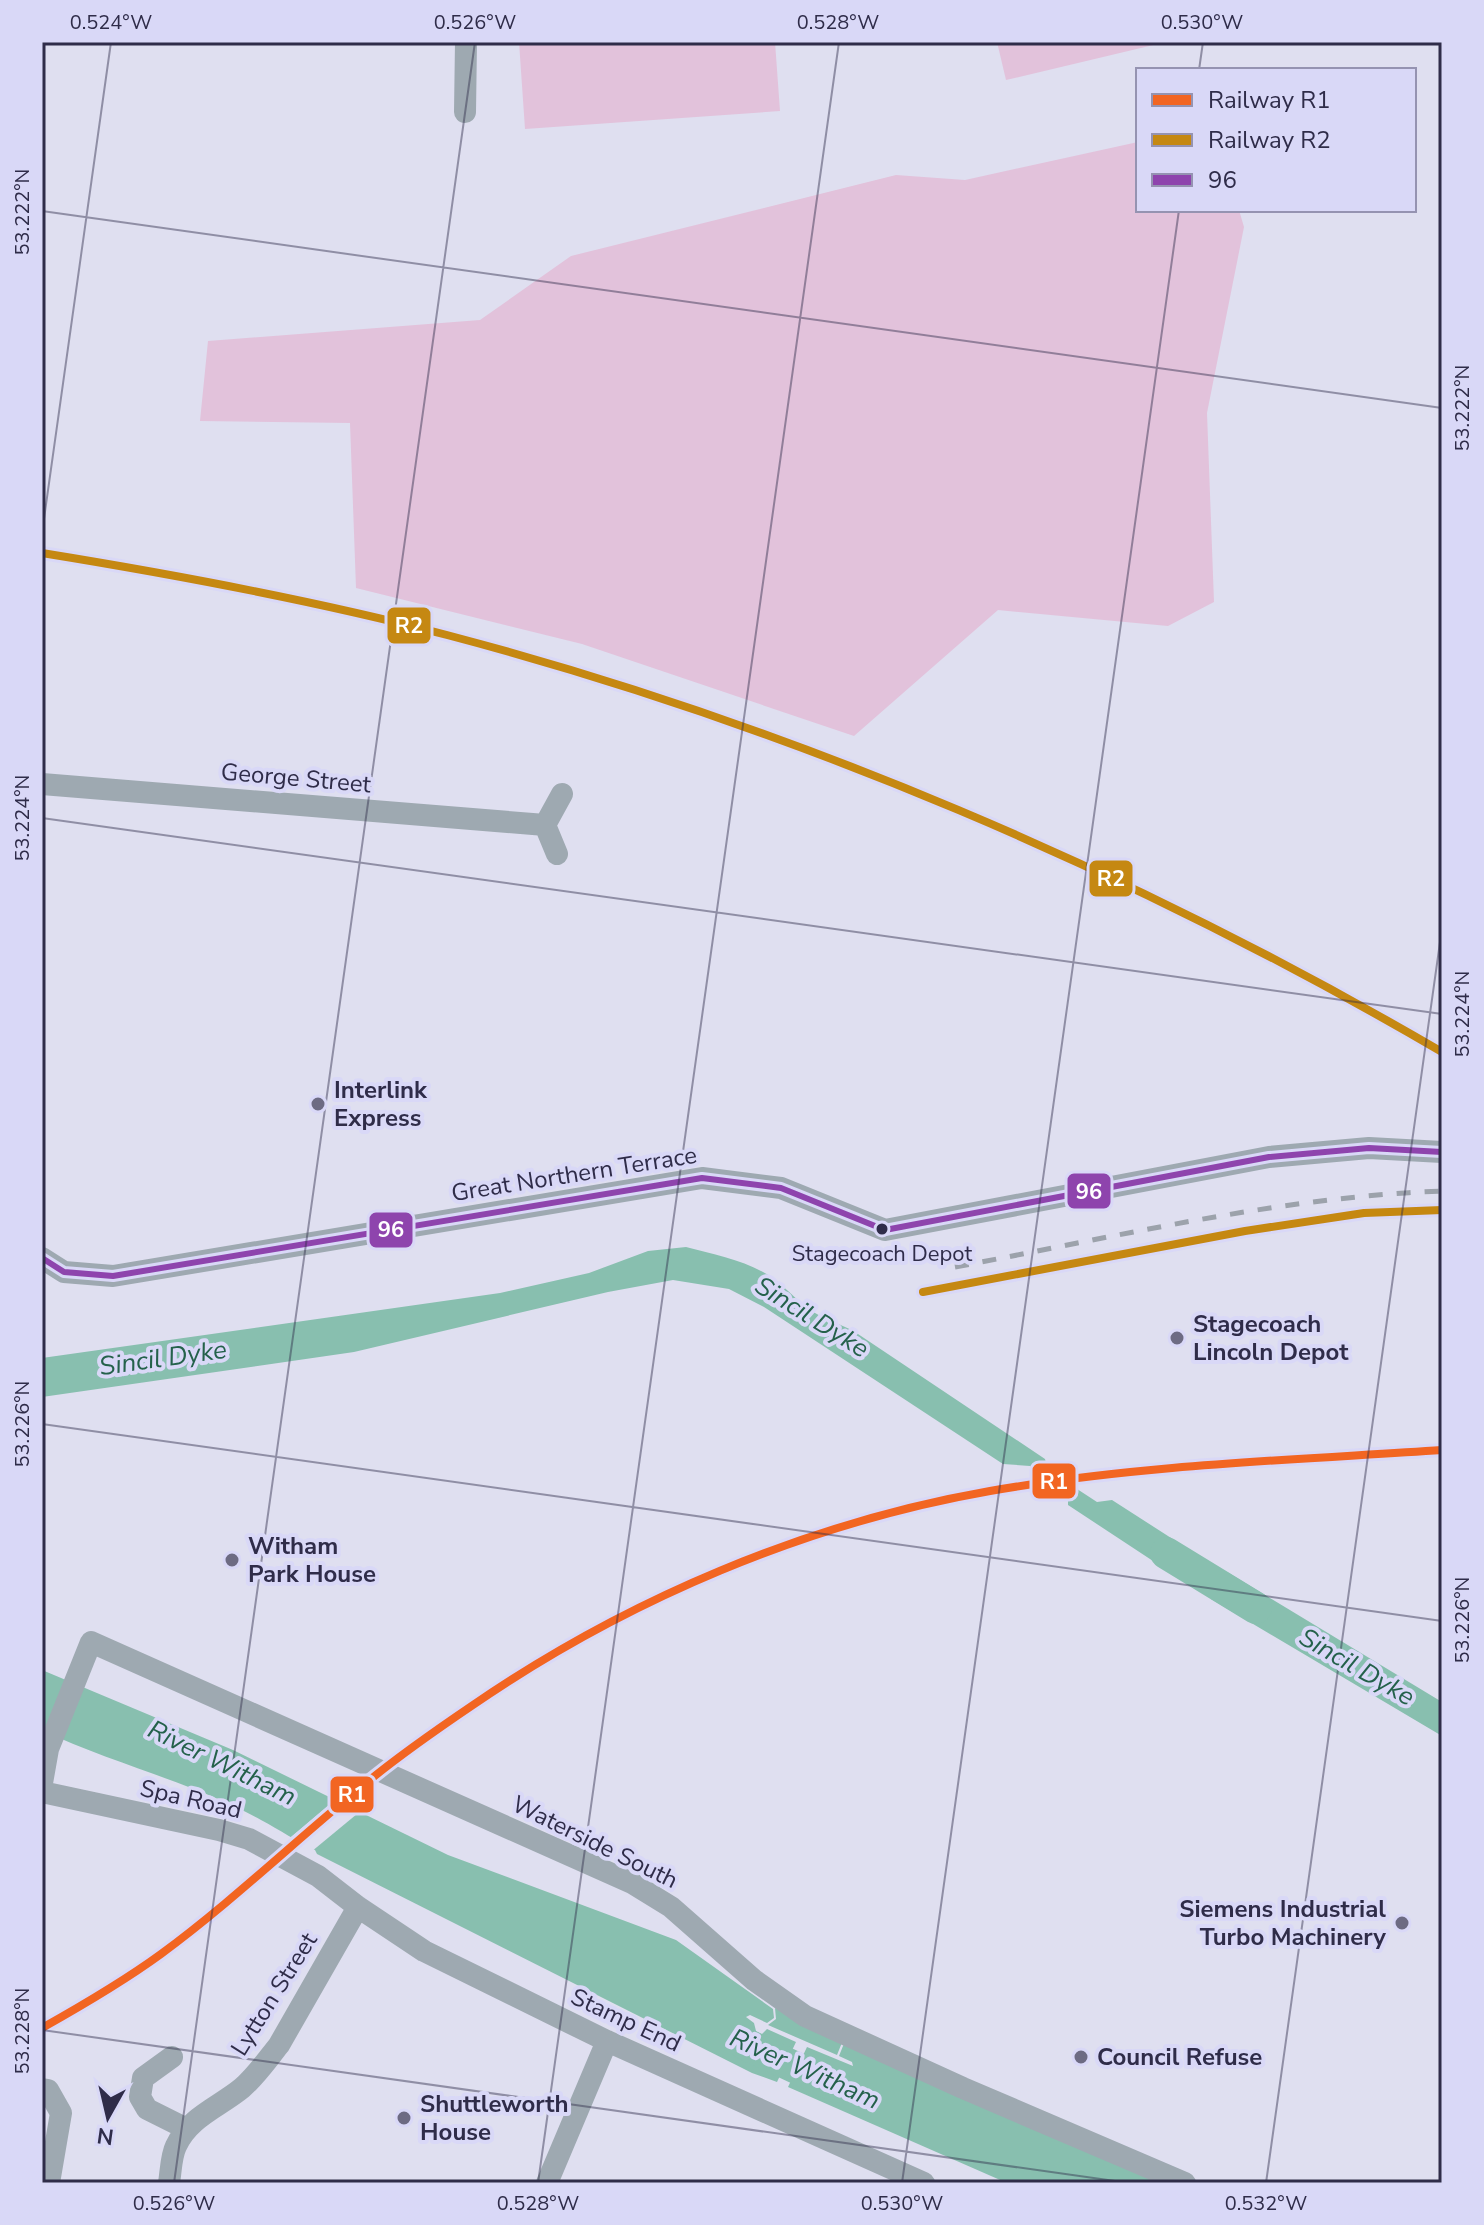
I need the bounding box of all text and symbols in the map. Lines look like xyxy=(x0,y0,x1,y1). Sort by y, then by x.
text: 0.524°W xyxy=(70,9,152,36)
text: 0.526°W xyxy=(434,9,516,36)
text: 0.528°W xyxy=(797,9,879,36)
text: 0.530°W xyxy=(1161,9,1243,36)
legend xyxy=(1136,68,1416,212)
text: Railway R1 xyxy=(1208,84,1331,116)
text: Railway R2 xyxy=(1208,124,1331,156)
text: 96 xyxy=(1208,164,1237,196)
text: 53.222°N xyxy=(9,169,36,255)
text: 53.222°N xyxy=(1449,365,1476,451)
line badge: R2 xyxy=(386,606,432,645)
text: R2 xyxy=(395,611,423,641)
street label: George Street xyxy=(220,756,373,801)
text: 53.224°N xyxy=(9,775,36,861)
line badge: R2 xyxy=(1088,859,1134,898)
text: R2 xyxy=(1097,864,1125,894)
text: 53.224°N xyxy=(1449,971,1476,1057)
place label: Interlink Express xyxy=(334,1074,428,1134)
marker: Interlink Express xyxy=(309,1095,327,1113)
street label: Great Northern Terrace xyxy=(449,1139,699,1209)
line badge: 96 xyxy=(1066,1172,1112,1210)
text: 96 xyxy=(1076,1177,1102,1207)
line badge: 96 xyxy=(368,1211,414,1249)
text: 96 xyxy=(378,1215,404,1245)
marker: Stagecoach Depot xyxy=(874,1221,890,1237)
place label: Stagecoach Depot xyxy=(792,1239,972,1269)
water label: Sincil Dyke xyxy=(748,1268,876,1366)
place label: Stagecoach Lincoln Depot xyxy=(1193,1308,1349,1368)
marker: Stagecoach Lincoln Depot xyxy=(1168,1329,1186,1347)
water label: Sincil Dyke xyxy=(97,1332,229,1384)
text: 53.226°N xyxy=(9,1381,36,1467)
line badge: R1 xyxy=(1031,1462,1077,1500)
text: R1 xyxy=(1040,1467,1068,1497)
place label: Witham Park House xyxy=(248,1530,376,1590)
marker: Witham Park House xyxy=(223,1551,241,1569)
text: 53.226°N xyxy=(1449,1577,1476,1663)
water label: Sincil Dyke xyxy=(1293,1620,1421,1714)
water label: River Witham xyxy=(142,1712,302,1814)
street label: Spa Road xyxy=(137,1772,245,1826)
line badge: R1 xyxy=(329,1775,375,1814)
text: R1 xyxy=(338,1780,366,1810)
street label: Waterside South xyxy=(507,1788,683,1896)
place label: Siemens Industrial Turbo Machinery xyxy=(1179,1893,1386,1953)
marker: Siemens Industrial Turbo Machinery xyxy=(1393,1914,1411,1932)
street label: Lytton Street xyxy=(223,1926,325,2062)
street label: Stamp End xyxy=(566,1981,686,2059)
text: 53.228°N xyxy=(9,1988,36,2074)
water label: River Witham xyxy=(724,2020,886,2118)
place label: Council Refuse xyxy=(1097,2041,1262,2073)
marker: Council Refuse xyxy=(1072,2048,1090,2066)
north arrow xyxy=(68,2077,148,2157)
place label: Shuttleworth House xyxy=(420,2088,569,2148)
marker: Shuttleworth House xyxy=(395,2109,413,2127)
text: N xyxy=(95,2120,116,2152)
text: 0.526°W xyxy=(133,2190,215,2217)
text: 0.528°W xyxy=(497,2190,579,2217)
text: 0.530°W xyxy=(861,2190,943,2217)
text: 0.532°W xyxy=(1225,2190,1307,2217)

